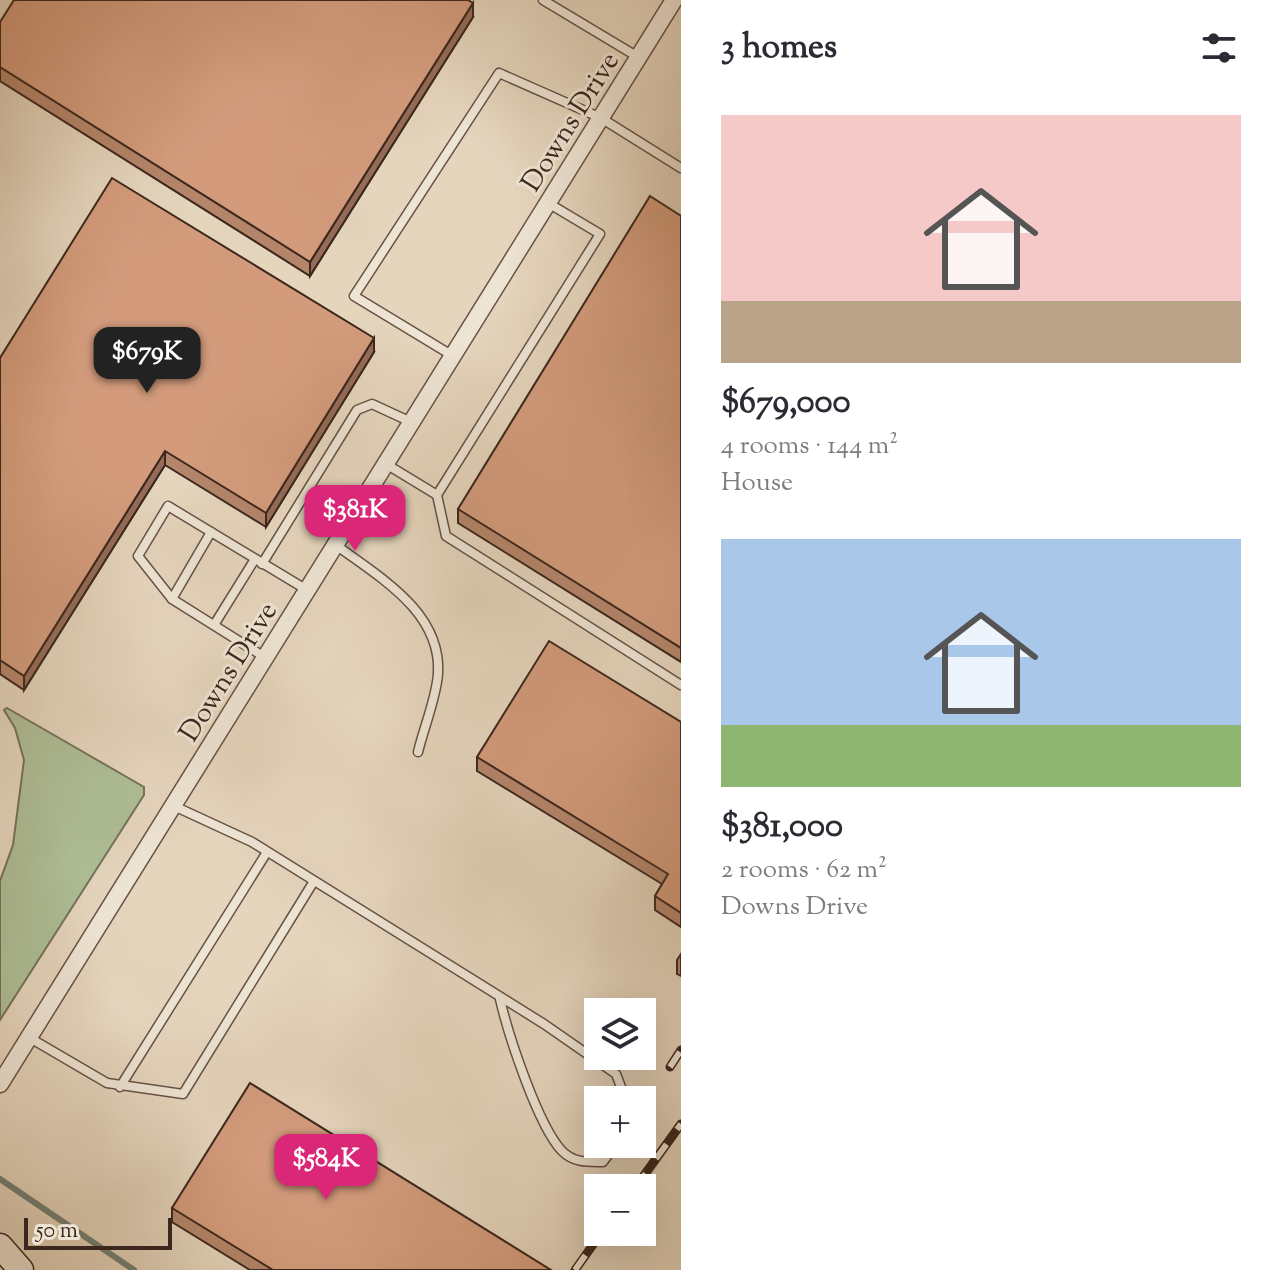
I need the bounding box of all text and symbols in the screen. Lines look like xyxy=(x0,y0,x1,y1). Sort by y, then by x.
text: 3 homes xyxy=(721,24,837,73)
icon: filters xyxy=(1197,26,1241,70)
street label: Downs Drive xyxy=(513,45,631,200)
icon: home xyxy=(909,167,1053,311)
pin: $679K xyxy=(91,327,203,395)
text: $679K xyxy=(112,334,182,371)
text: $679,000 xyxy=(721,379,850,428)
text: 4 rooms · 144 m² xyxy=(721,428,898,465)
text: House xyxy=(721,465,793,502)
pin: $381K xyxy=(299,485,411,553)
text: $381K xyxy=(322,492,388,529)
icon: home xyxy=(909,591,1053,735)
street label: Downs Drive xyxy=(171,595,289,750)
text: $381,000 xyxy=(721,803,843,852)
text: 2 rooms · 62 m² xyxy=(721,852,887,889)
text: Downs Drive xyxy=(721,889,868,926)
map controls xyxy=(584,998,656,1246)
button: layers xyxy=(584,998,656,1070)
button: + xyxy=(584,1086,656,1158)
pin: $584K xyxy=(270,1134,382,1202)
text: $584K xyxy=(292,1141,360,1178)
button: − xyxy=(584,1174,656,1246)
scale bar xyxy=(24,1214,172,1250)
text: 50 m xyxy=(36,1216,78,1248)

